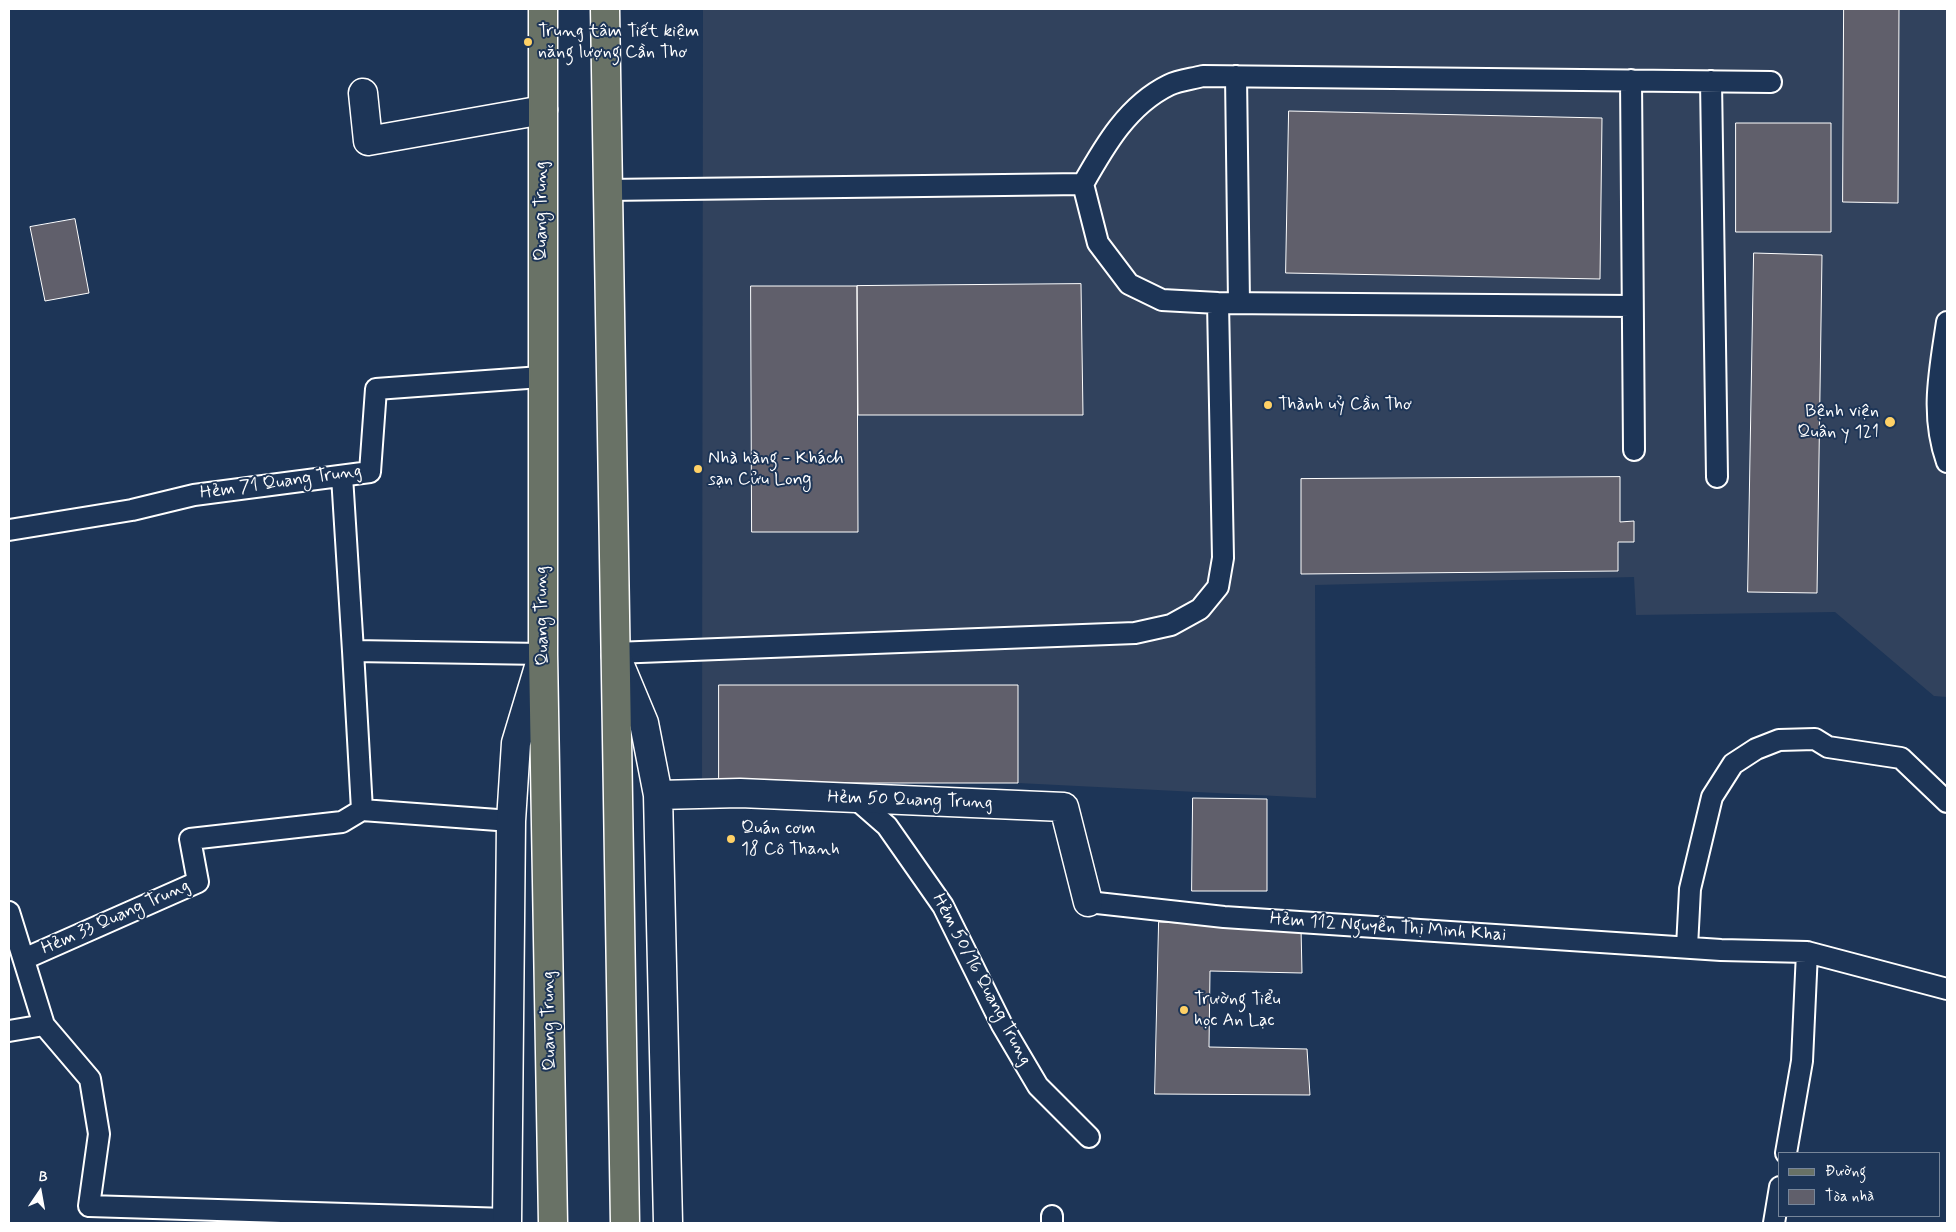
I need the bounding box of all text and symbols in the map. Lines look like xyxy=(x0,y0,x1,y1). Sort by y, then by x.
place label: Trung tâm Tiết kiệm năng lượng Cần Thơ xyxy=(538,21,699,64)
marker: Trung tâm Tiết kiệm năng lượng Cần Thơ xyxy=(522,36,534,48)
street label: Quang Trung xyxy=(531,161,553,261)
place label: Thành uỷ Cần Thơ xyxy=(1278,394,1412,416)
marker: Thành uỷ Cần Thơ xyxy=(1262,399,1274,411)
place label: Bệnh viện Quân y 121 xyxy=(1797,401,1879,444)
marker: Bệnh viện Quân y 121 xyxy=(1883,415,1897,429)
place label: Nhà hàng - Khách sạn Cửu Long xyxy=(708,448,844,490)
street label: Hẻm 71 Quang Trung xyxy=(199,461,363,505)
marker: Nhà hàng - Khách sạn Cửu Long xyxy=(692,463,704,475)
street label: Quang Trung xyxy=(531,566,555,666)
street label: Hẻm 50 Quang Trung xyxy=(827,787,993,815)
place label: Quán cơm 18 Cô Thanh xyxy=(741,818,840,861)
marker: Quán cơm 18 Cô Thanh xyxy=(725,833,737,845)
street label: Hẻm 33 Quang Trung xyxy=(38,876,194,960)
street label: Hẻm 50/16 Quang Trung xyxy=(927,890,1035,1070)
street label: Hẻm 112 Nguyễn Thị Minh Khai xyxy=(1269,909,1507,947)
street label: Quang Trung xyxy=(538,971,562,1071)
place label: Trường Tiểu học An Lạc xyxy=(1194,989,1281,1032)
marker: Trường Tiểu học An Lạc xyxy=(1178,1004,1190,1016)
legend xyxy=(1778,1152,1941,1217)
text: Đường xyxy=(1825,1162,1866,1182)
north arrow xyxy=(15,1167,65,1217)
text: B xyxy=(37,1168,49,1187)
text: Tòa nhà xyxy=(1825,1187,1874,1207)

